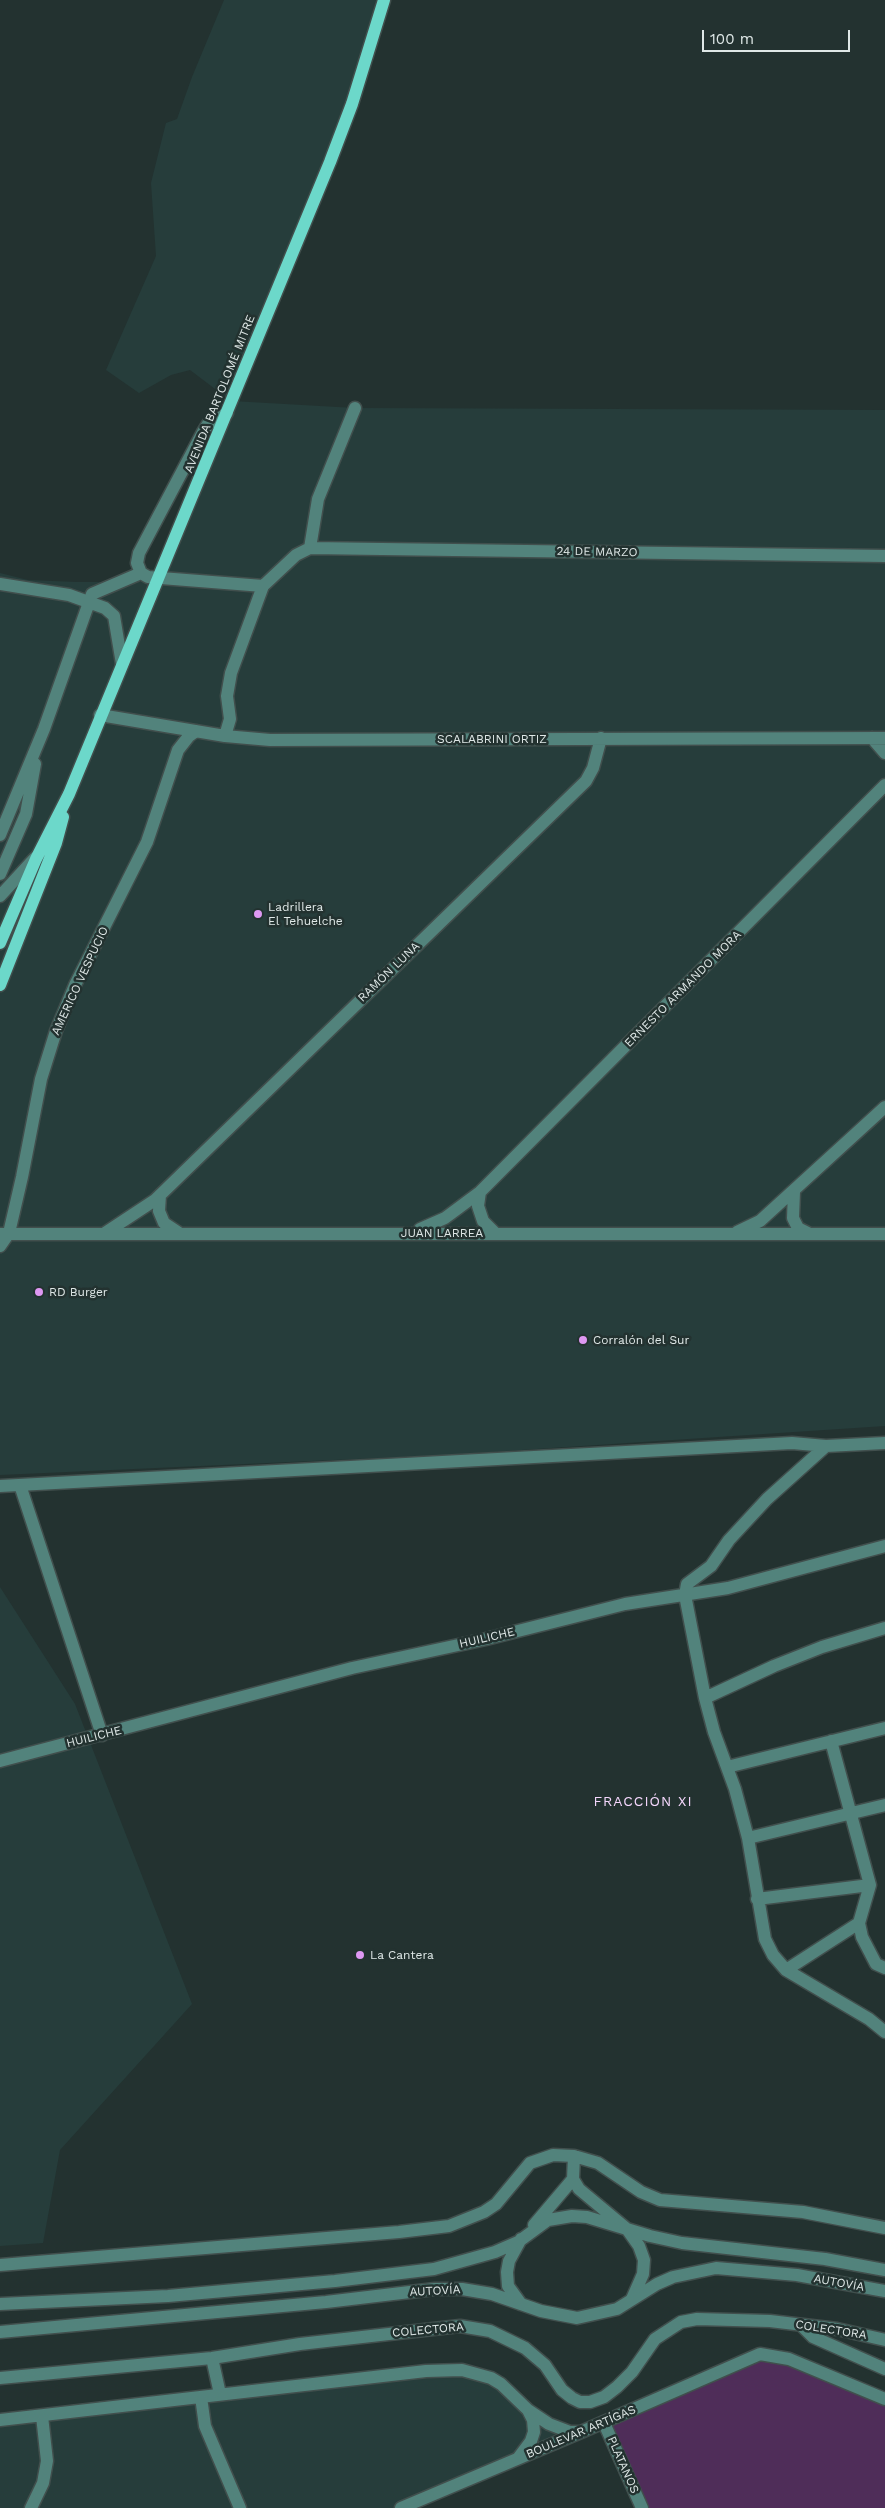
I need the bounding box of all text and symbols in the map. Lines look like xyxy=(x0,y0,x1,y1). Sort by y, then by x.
scale bar xyxy=(705,20,852,52)
text: 100 m xyxy=(710,30,754,48)
street label: AVENIDA BARTOLOMÉ MITRE xyxy=(182,313,258,475)
street label: 24 DE MARZO xyxy=(556,544,638,560)
street label: SCALABRINI ORTIZ xyxy=(437,732,547,746)
place label: Ladrillera El Tehuelche xyxy=(268,900,343,928)
marker: Ladrillera El Tehuelche xyxy=(252,908,264,920)
street label: AMERICO VESPUCIO xyxy=(48,924,112,1038)
street label: ERNESTO ARMANDO MORA xyxy=(622,928,744,1050)
street label: RAMÓN LUNA xyxy=(355,939,423,1005)
street label: JUAN LARREA xyxy=(401,1226,483,1240)
place label: RD Burger xyxy=(49,1285,108,1299)
marker: RD Burger xyxy=(33,1286,45,1298)
place label: Corralón del Sur xyxy=(593,1333,689,1347)
marker: Corralón del Sur xyxy=(577,1334,589,1346)
street label: HUILICHE xyxy=(458,1625,516,1651)
street label: HUILICHE xyxy=(65,1723,123,1751)
district label: FRACCIÓN XI xyxy=(592,1794,694,1810)
place label: La Cantera xyxy=(370,1948,434,1962)
marker: La Cantera xyxy=(354,1949,366,1961)
street label: AUTOVÍA xyxy=(813,2271,865,2295)
street label: AUTOVÍA xyxy=(409,2282,461,2300)
street label: COLECTORA xyxy=(794,2317,868,2343)
street label: COLECTORA xyxy=(392,2320,464,2340)
street label: BOULEVAR ARTÍGAS xyxy=(524,2402,638,2462)
street label: PLATANOS xyxy=(604,2434,642,2496)

